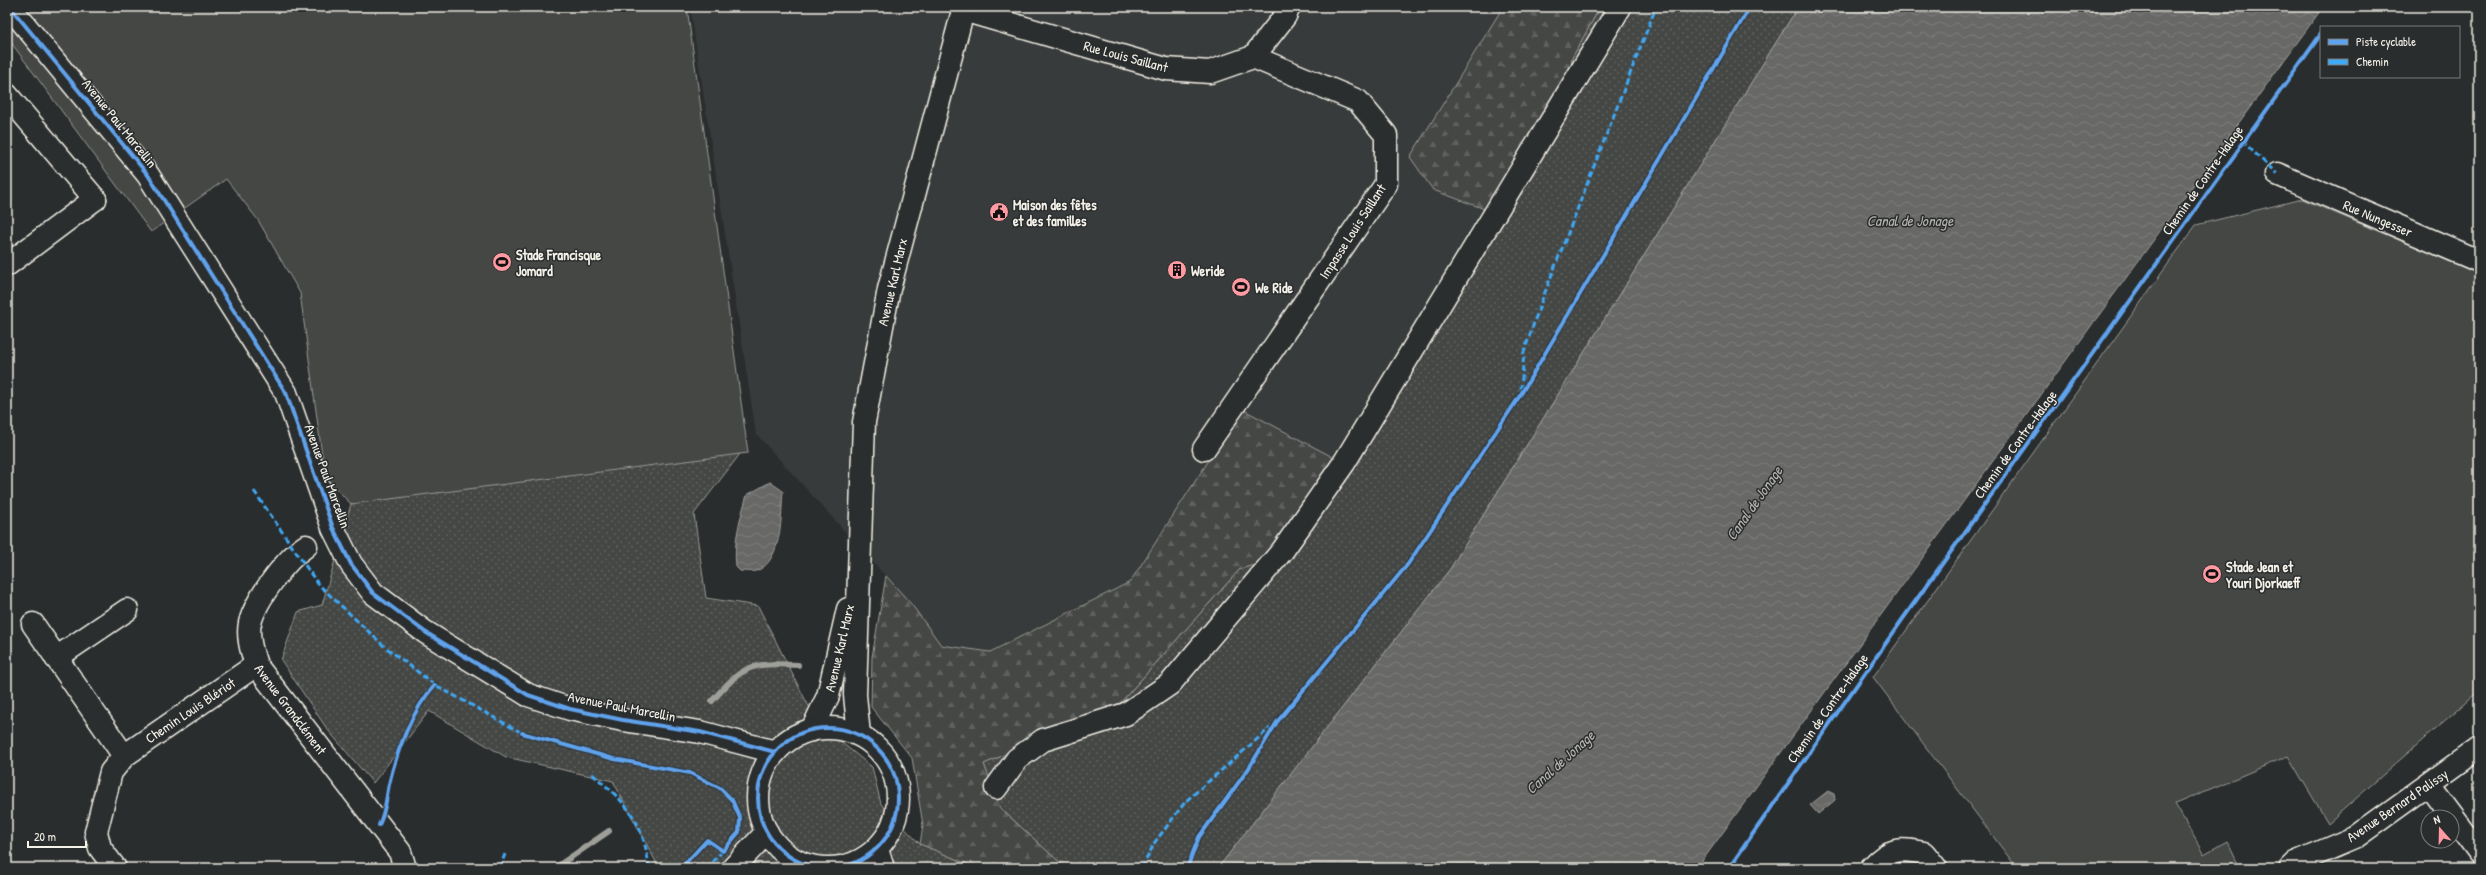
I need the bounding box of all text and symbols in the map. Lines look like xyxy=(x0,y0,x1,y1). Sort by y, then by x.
legend xyxy=(2320,26,2460,78)
text: Piste cyclable xyxy=(2356,33,2416,50)
street label: Rue Louis Saillant xyxy=(1082,36,1170,76)
text: Chemin xyxy=(2356,53,2389,70)
street label: Avenue Paul Marcellin xyxy=(78,75,162,171)
street label: Chemin de Contre-Halage xyxy=(2157,121,2248,239)
street label: Impasse Louis Saillant xyxy=(1314,180,1391,283)
place label: Maison des fêtes et des familles xyxy=(1013,195,1097,230)
street label: Rue Nungesser xyxy=(2340,195,2416,242)
public building icon: Maison des fêtes et des familles xyxy=(988,201,1010,223)
water label: Canal de Jonage xyxy=(1867,210,1954,231)
street label: Avenue Karl Marx xyxy=(873,236,911,328)
place label: Stade Francisque Jomard xyxy=(516,245,601,280)
sports icon: Stade Francisque Jomard xyxy=(491,251,513,273)
building icon: Weride xyxy=(1166,259,1188,281)
place label: Weride xyxy=(1191,261,1225,280)
sports icon: We Ride xyxy=(1230,276,1252,298)
place label: We Ride xyxy=(1255,278,1293,297)
street label: Chemin de Contre-Halage xyxy=(1969,386,2062,503)
street label: Avenue Paul Marcellin xyxy=(300,421,356,531)
water label: Canal de Jonage xyxy=(1721,461,1788,544)
place label: Stade Jean et Youri Djorkaeff xyxy=(2226,557,2301,593)
sports icon: Stade Jean et Youri Djorkaeff xyxy=(2201,563,2223,585)
street label: Avenue Karl Marx xyxy=(820,602,858,694)
street label: Chemin de Contre-Halage xyxy=(1782,649,1873,767)
street label: Avenue Grandclément xyxy=(251,660,332,758)
street label: Chemin Louis Blériot xyxy=(141,673,239,747)
street label: Avenue Paul Marcellin xyxy=(567,686,677,726)
water label: Canal de Jonage xyxy=(1521,725,1600,799)
street label: Avenue Bernard Palissy xyxy=(2343,764,2452,847)
north arrow xyxy=(2420,809,2460,849)
text: N xyxy=(2431,812,2442,827)
scale bar xyxy=(28,823,86,849)
text: 20 m xyxy=(34,828,56,845)

